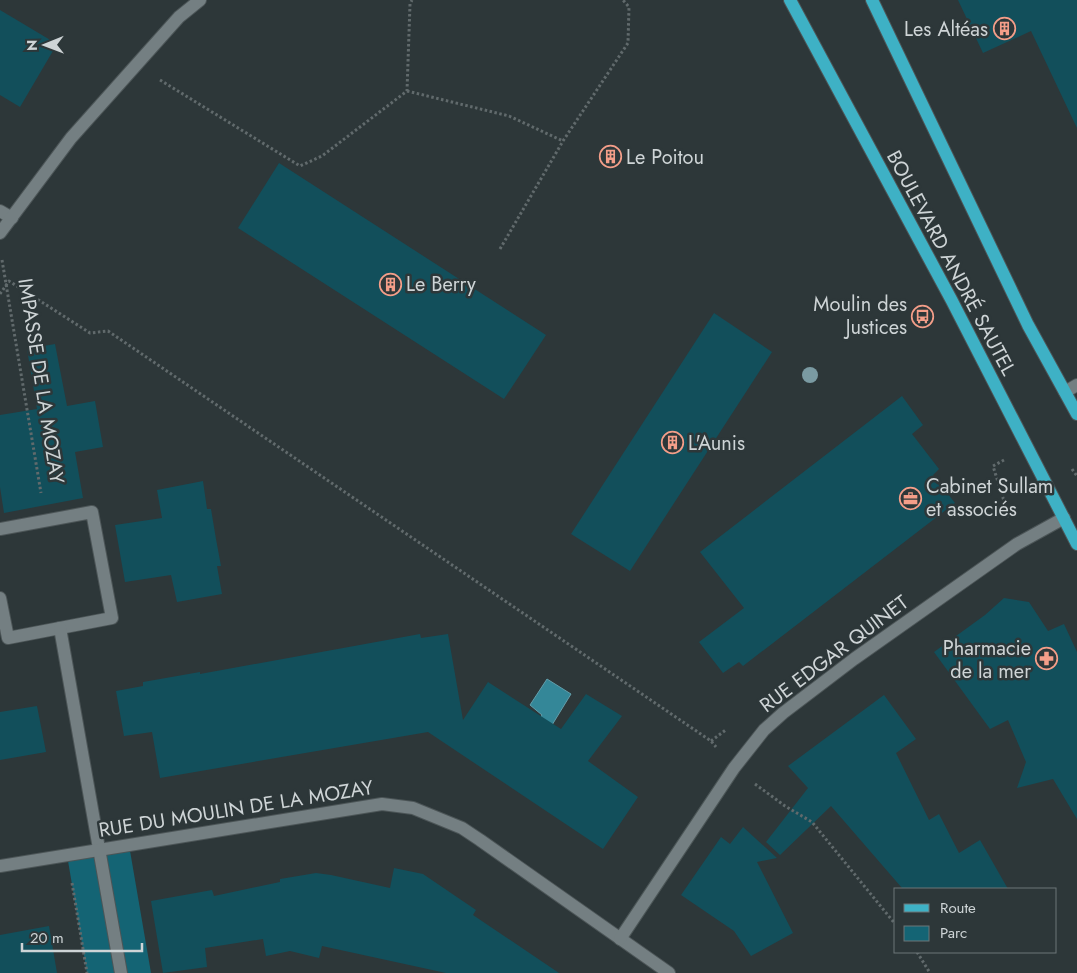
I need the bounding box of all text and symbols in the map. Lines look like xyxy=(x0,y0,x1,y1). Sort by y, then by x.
place label: Les Altéas xyxy=(904,15,988,44)
building icon: Les Altéas xyxy=(992,17,1016,41)
north arrow xyxy=(20,20,70,70)
text: N xyxy=(22,39,42,51)
place label: Le Poitou xyxy=(626,143,704,172)
building icon: Le Poitou xyxy=(598,145,622,169)
street label: BOULEVARD ANDRÉ SAUTEL xyxy=(879,145,1023,381)
place label: Le Berry xyxy=(406,270,476,299)
building icon: Le Berry xyxy=(378,272,402,296)
street label: IMPASSE DE LA MOZAY xyxy=(10,276,72,487)
place label: Moulin des Justices xyxy=(813,290,907,342)
bus stop icon: Moulin des Justices xyxy=(911,304,935,328)
place label: L'Aunis xyxy=(688,429,745,458)
building icon: L'Aunis xyxy=(660,431,684,455)
place label: Cabinet Sullam et associés xyxy=(926,472,1053,524)
office icon: Cabinet Sullam et associés xyxy=(898,486,922,510)
street label: RUE EDGAR QUINET xyxy=(754,588,915,720)
place label: Pharmacie de la mer xyxy=(943,634,1031,686)
pharmacy icon: Pharmacie de la mer xyxy=(1035,647,1059,671)
street label: RUE DU MOULIN DE LA MOZAY xyxy=(97,773,376,845)
legend xyxy=(894,888,1057,953)
text: Route xyxy=(940,897,976,919)
scale bar xyxy=(22,920,142,952)
text: Parc xyxy=(940,922,967,944)
text: 20 m xyxy=(30,927,64,949)

